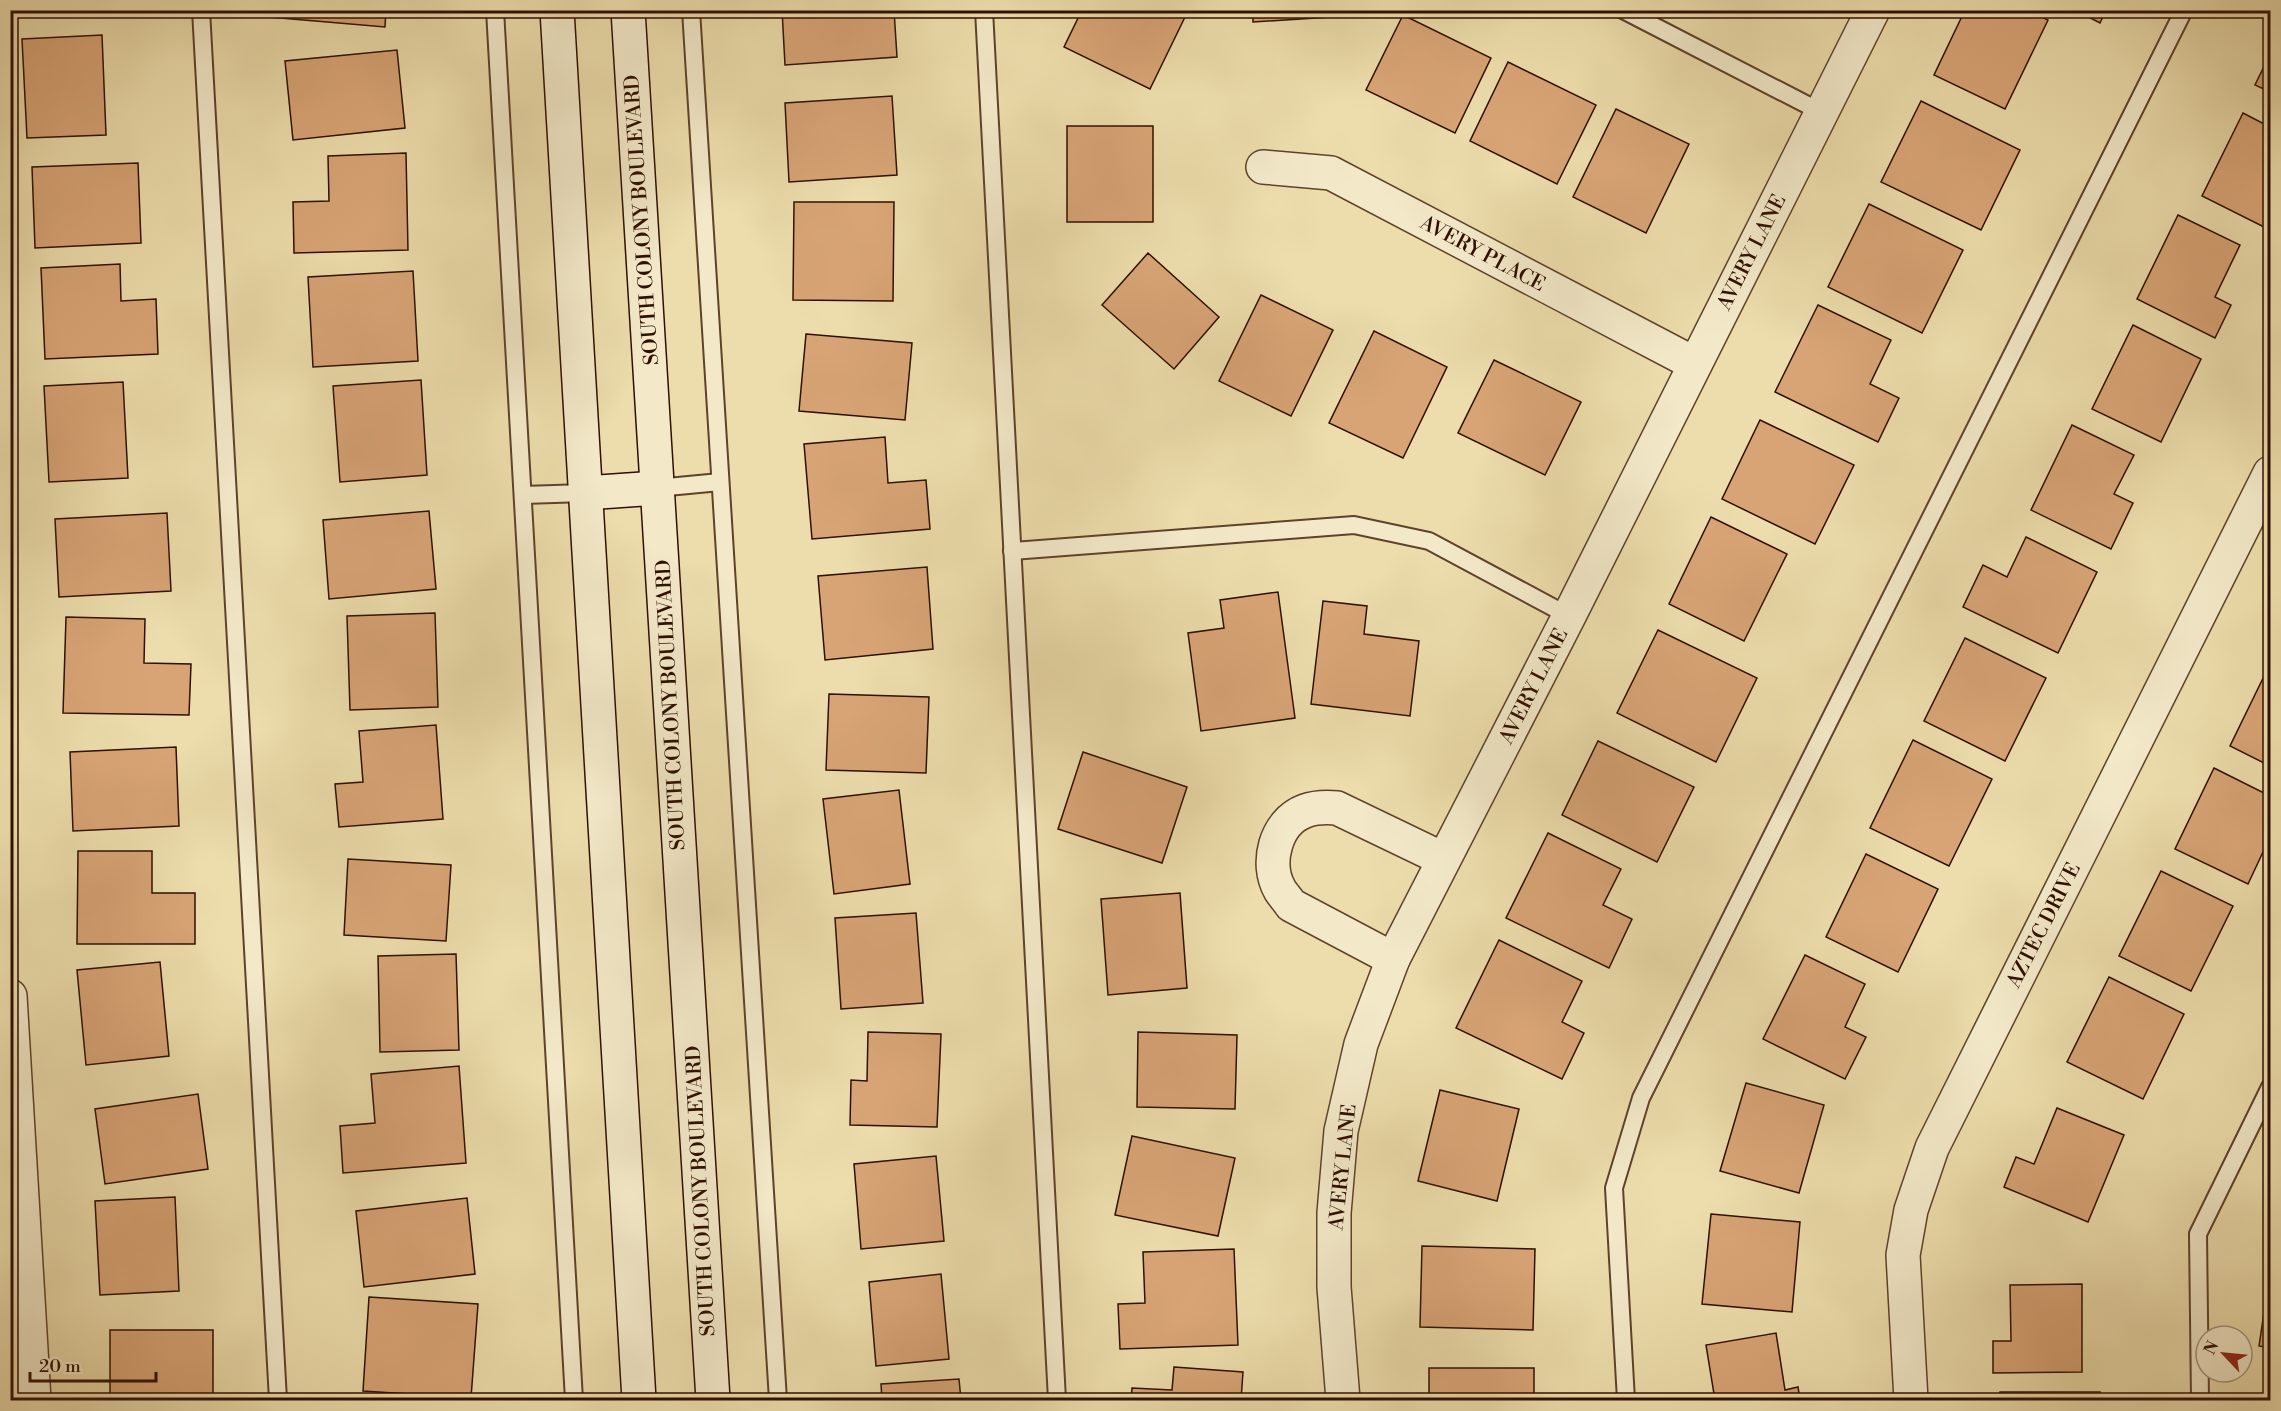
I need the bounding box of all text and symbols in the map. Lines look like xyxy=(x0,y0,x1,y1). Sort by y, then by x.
street label: SOUTH COLONY BOULEVARD xyxy=(620,74,665,366)
street label: AVERY LANE xyxy=(1712,191,1792,316)
street label: AVERY PLACE xyxy=(1415,210,1549,298)
street label: SOUTH COLONY BOULEVARD xyxy=(651,559,692,851)
street label: AVERY LANE xyxy=(1494,625,1574,750)
street label: AZTEC DRIVE xyxy=(2002,859,2087,993)
street label: SOUTH COLONY BOULEVARD xyxy=(681,1045,722,1337)
street label: AVERY LANE xyxy=(1324,1103,1363,1232)
north arrow xyxy=(2194,1324,2254,1384)
text: N xyxy=(2200,1337,2223,1358)
scale bar xyxy=(30,1345,156,1383)
text: 20 m xyxy=(39,1355,81,1378)

